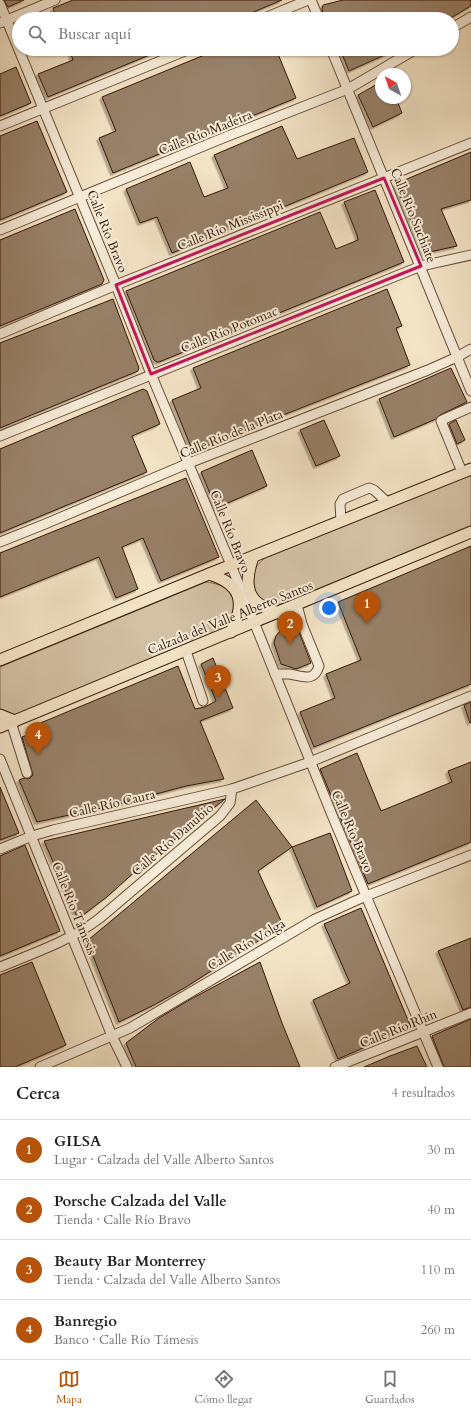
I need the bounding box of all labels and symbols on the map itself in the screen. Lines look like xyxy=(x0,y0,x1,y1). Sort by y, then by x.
north arrow xyxy=(375,68,411,104)
street label: Calle Río Madeira xyxy=(156,106,255,160)
street label: Calle Río Suchiate xyxy=(386,165,440,266)
street label: Calle Río Bravo xyxy=(82,187,132,275)
street label: Calle Río Mississippi xyxy=(175,196,286,255)
street label: Calle Río Potomac xyxy=(178,302,281,358)
street label: Calle Río de la Plata xyxy=(177,405,286,463)
street label: Calle Río Bravo xyxy=(205,487,255,575)
street label: Calzada del Valle Alberto Santos xyxy=(145,576,316,659)
pin: 1 xyxy=(354,591,380,624)
your location xyxy=(319,598,339,618)
pin: 2 xyxy=(277,611,303,644)
pin: 3 xyxy=(205,665,231,698)
pin: 4 xyxy=(25,722,51,755)
street label: Calle Río Caura xyxy=(67,785,157,823)
street label: Calle Río Bravo xyxy=(327,788,377,875)
street label: Calle Río Danubio xyxy=(128,799,217,880)
street label: Calle Río Támesis xyxy=(47,859,101,958)
street label: Calle Río Volga xyxy=(204,914,289,975)
street label: Calle Río Rhin xyxy=(357,1005,440,1053)

